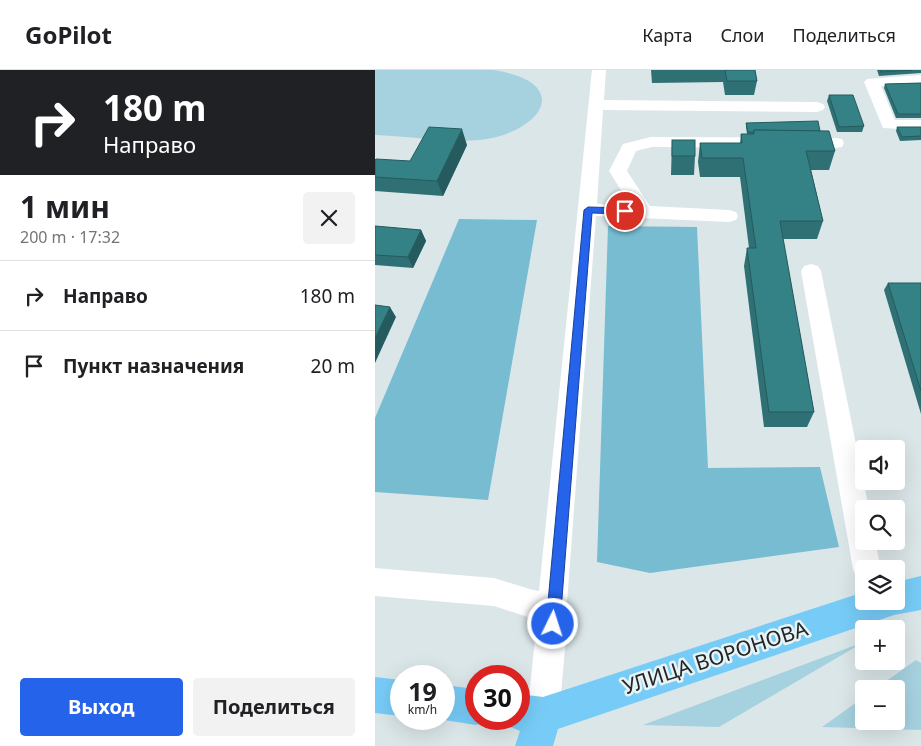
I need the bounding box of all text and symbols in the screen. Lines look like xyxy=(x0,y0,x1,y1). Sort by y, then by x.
text: GoPilot xyxy=(25,18,112,51)
text: Карта xyxy=(642,23,692,47)
text: Слои xyxy=(720,23,764,47)
text: Поделиться xyxy=(792,23,896,47)
text: 180 m xyxy=(103,84,206,131)
icon: right xyxy=(20,90,85,155)
text: Направо xyxy=(103,129,196,159)
text: 1 мин xyxy=(20,186,110,227)
pin xyxy=(604,190,646,232)
button: close xyxy=(303,192,355,244)
icon: arrive xyxy=(611,197,639,225)
text: 200 m · 17:32 xyxy=(20,226,120,248)
icon: right xyxy=(20,282,48,310)
text: Направо xyxy=(63,283,148,309)
text: 180 m xyxy=(300,283,355,309)
icon: arrive xyxy=(20,352,48,380)
text: Пункт назначения xyxy=(63,353,244,379)
text: 20 m xyxy=(311,353,355,379)
map controls xyxy=(855,440,905,730)
button: sound xyxy=(855,440,905,490)
button: search xyxy=(855,500,905,550)
button: layers xyxy=(855,560,905,610)
position arrow xyxy=(526,597,578,649)
street label: УЛИЦА ВОРОНОВА xyxy=(619,614,812,700)
button: + xyxy=(855,620,905,670)
speed limit sign: 30 xyxy=(465,665,530,730)
text: 19 xyxy=(408,674,437,708)
button: Выход xyxy=(20,678,183,736)
button: Поделиться xyxy=(193,678,355,736)
button: − xyxy=(855,680,905,730)
text: km/h xyxy=(408,701,437,718)

